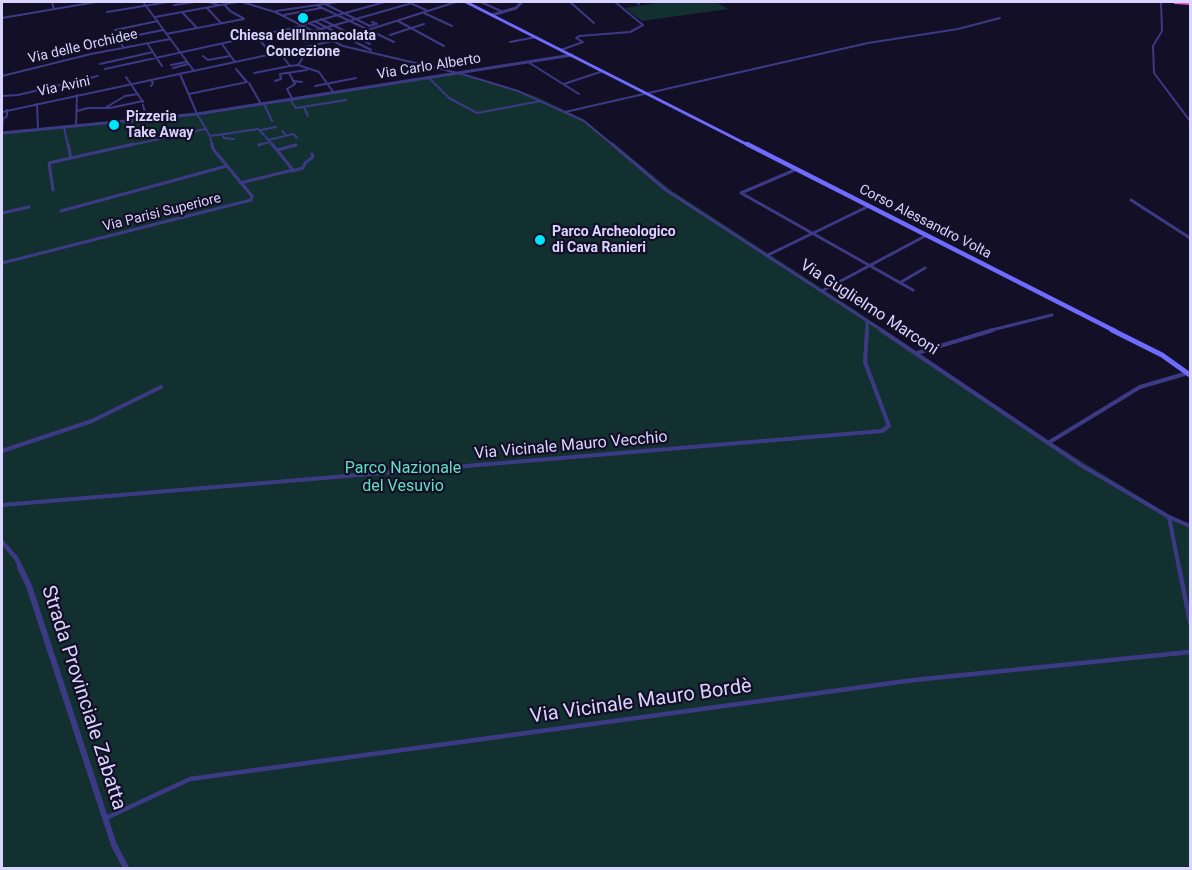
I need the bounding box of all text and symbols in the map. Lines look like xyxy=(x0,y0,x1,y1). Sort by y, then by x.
marker: Chiesa dell'Immacolata Concezione xyxy=(296,11,310,25)
street label: Via delle Orchidee xyxy=(27,26,139,68)
place label: Chiesa dell'Immacolata Concezione xyxy=(230,28,376,60)
street label: Via Carlo Alberto xyxy=(376,50,482,84)
street label: Via Avini xyxy=(36,73,92,101)
place label: Pizzeria Take Away xyxy=(126,109,193,142)
marker: Pizzeria Take Away xyxy=(107,118,121,132)
street label: Corso Alessandro Volta xyxy=(856,181,994,263)
street label: Via Parisi Superiore xyxy=(101,190,223,236)
place label: Parco Archeologico di Cava Ranieri xyxy=(552,224,676,256)
marker: Parco Archeologico di Cava Ranieri xyxy=(533,233,547,247)
street label: Via Guglielmo Marconi xyxy=(796,256,942,360)
street label: Via Vicinale Mauro Vecchio xyxy=(474,428,668,464)
park label: Parco Nazionale del Vesuvio xyxy=(345,459,461,497)
street label: Strada Provinciale Zabatta xyxy=(35,583,131,813)
street label: Via Vicinale Mauro Bordè xyxy=(529,675,753,729)

